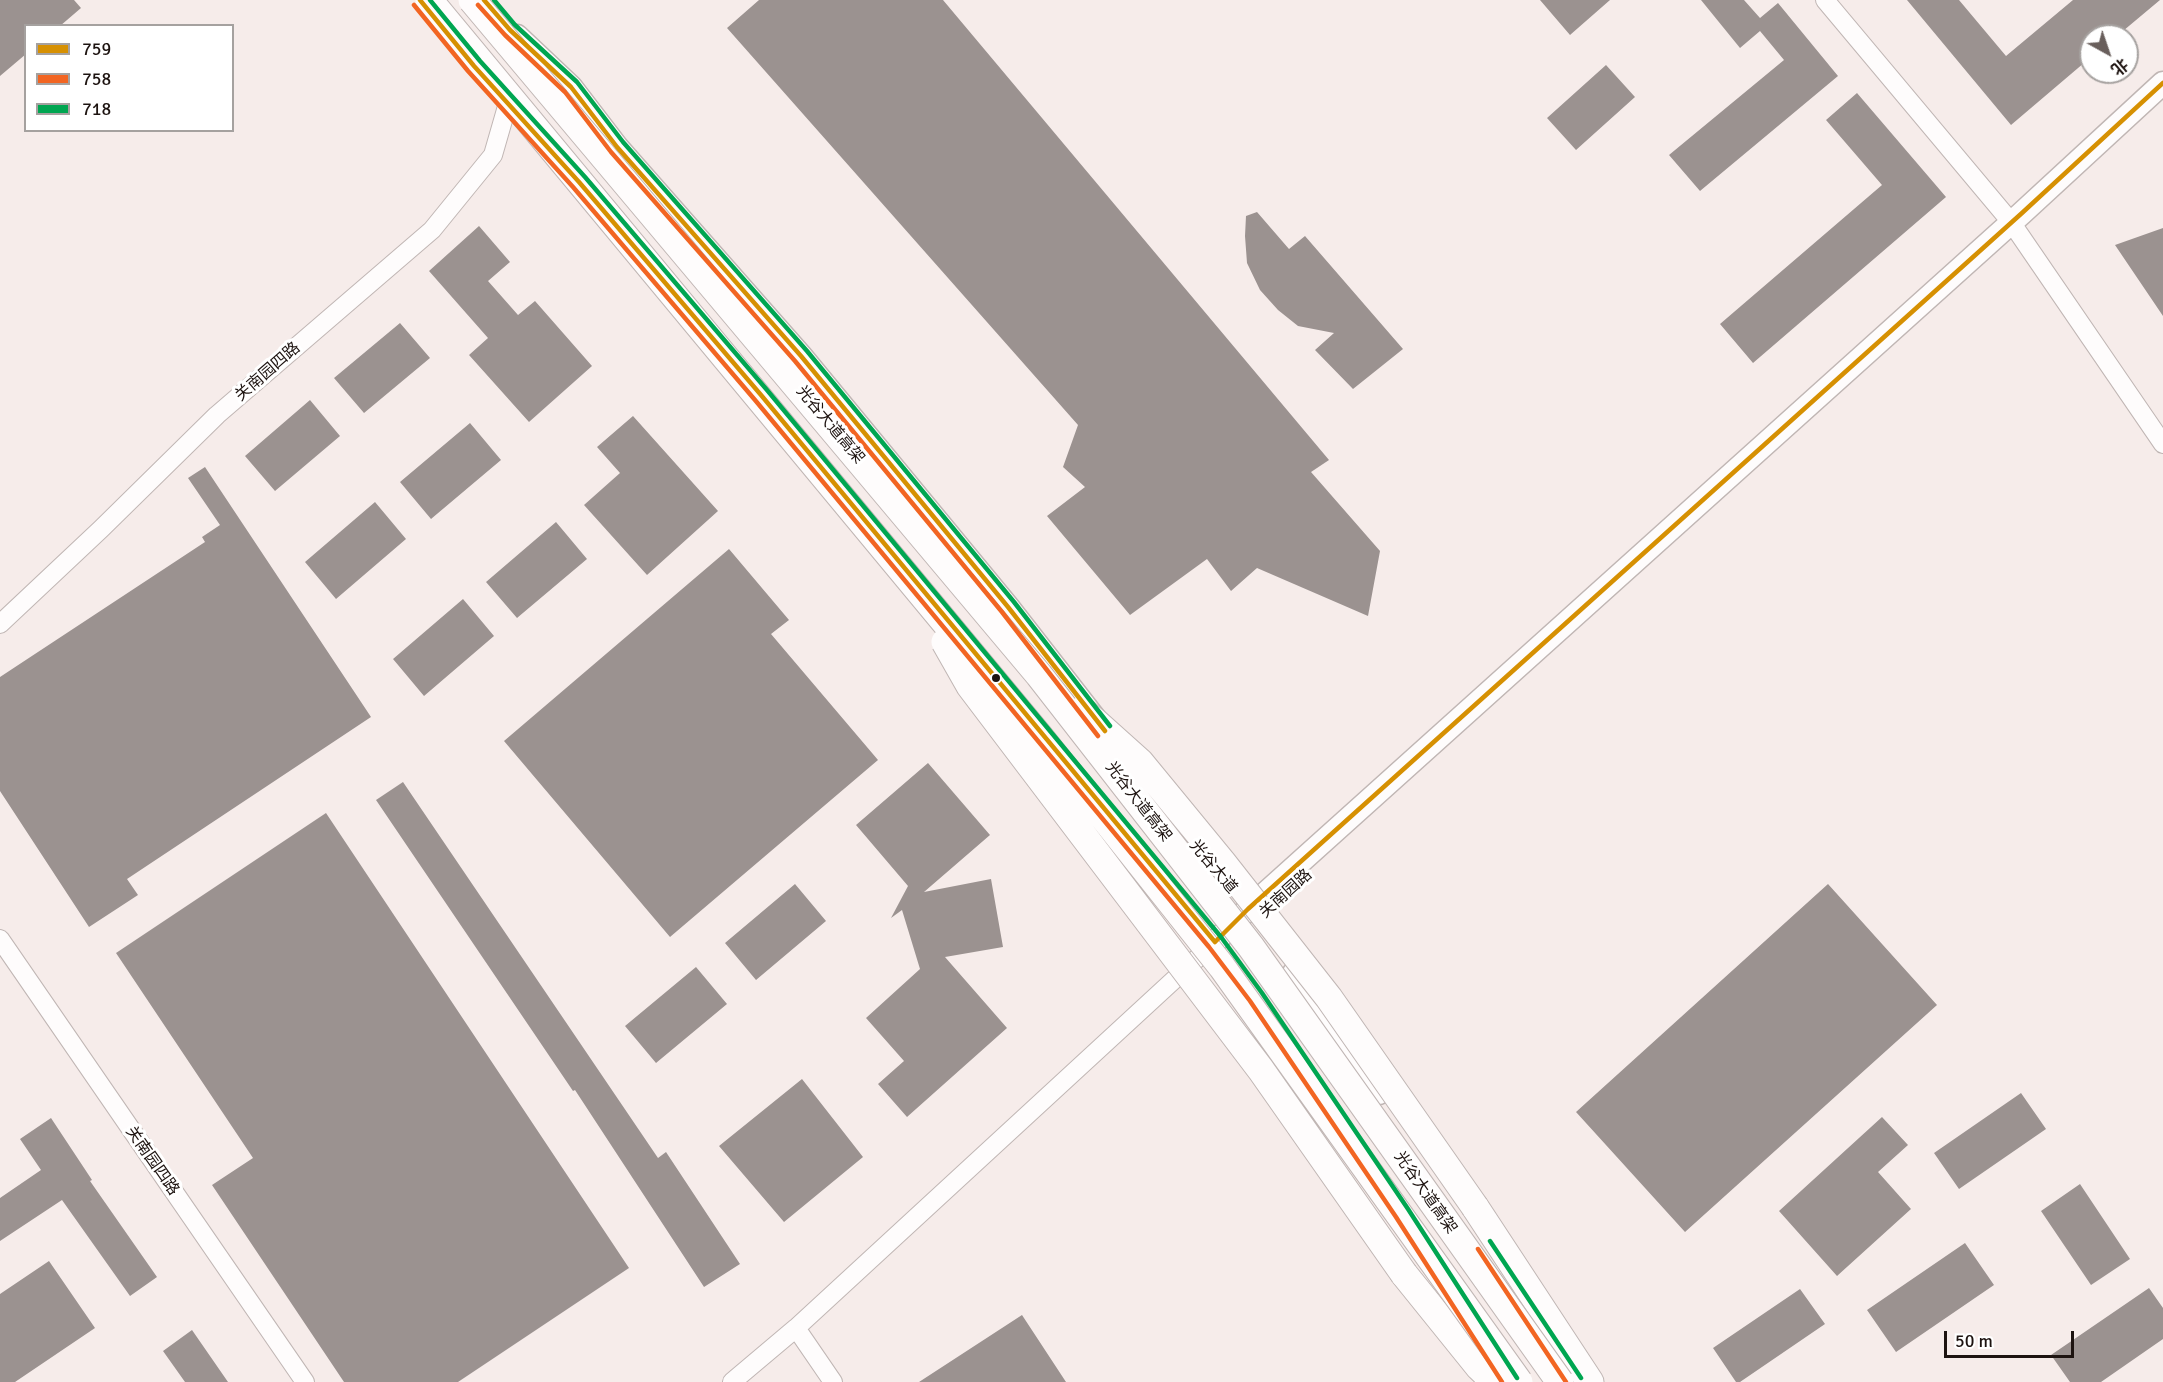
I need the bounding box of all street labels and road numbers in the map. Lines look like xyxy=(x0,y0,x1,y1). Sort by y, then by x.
street label: 关南园四路 xyxy=(232,339,304,405)
street label: 光谷大道高架 xyxy=(792,382,868,468)
street label: 光谷大道高架 xyxy=(1101,758,1175,846)
street label: 光谷大道 xyxy=(1185,836,1241,898)
street label: 关南园路 xyxy=(1256,865,1316,923)
street label: 关南园四路 xyxy=(121,1123,183,1199)
street label: 光谷大道高架 xyxy=(1390,1148,1460,1238)

